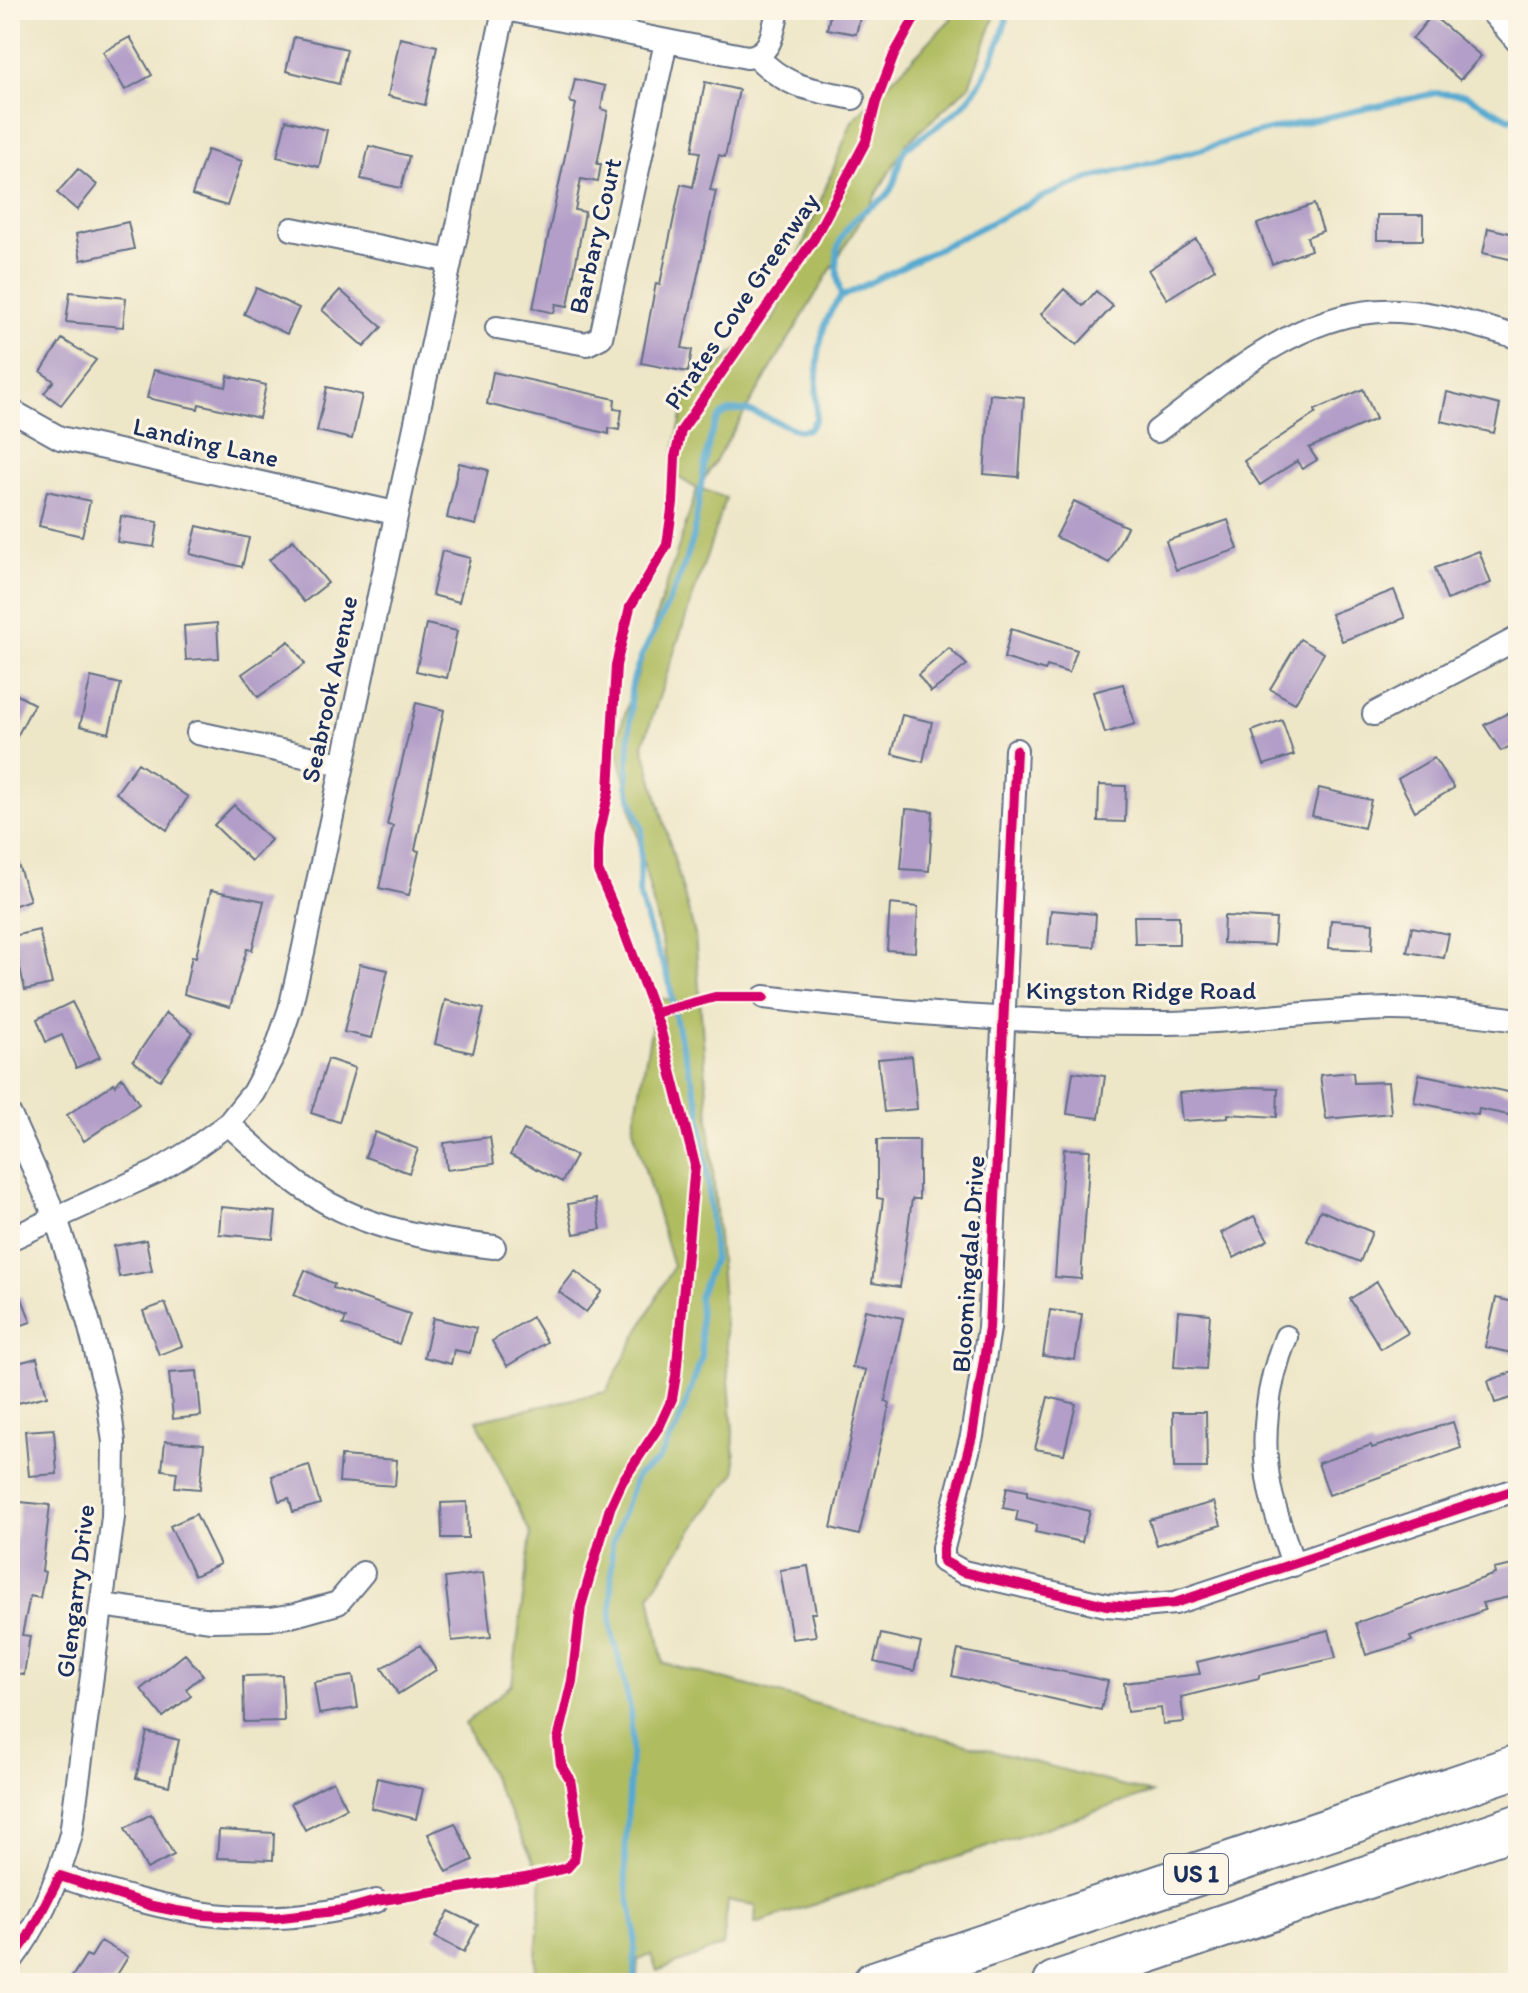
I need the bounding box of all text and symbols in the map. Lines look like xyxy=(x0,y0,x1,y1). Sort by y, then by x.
street label: Barbary Court xyxy=(562,155,629,317)
street label: Pirates Cove Greenway xyxy=(656,186,826,416)
street label: Landing Lane xyxy=(130,410,282,474)
street label: Seabrook Avenue xyxy=(294,593,364,785)
street label: Kingston Ridge Road xyxy=(1026,974,1256,1006)
street label: Bloomingdale Drive xyxy=(944,1154,992,1374)
street label: Glengarry Drive xyxy=(48,1502,102,1680)
road number: US 1 xyxy=(1164,1854,1228,1894)

